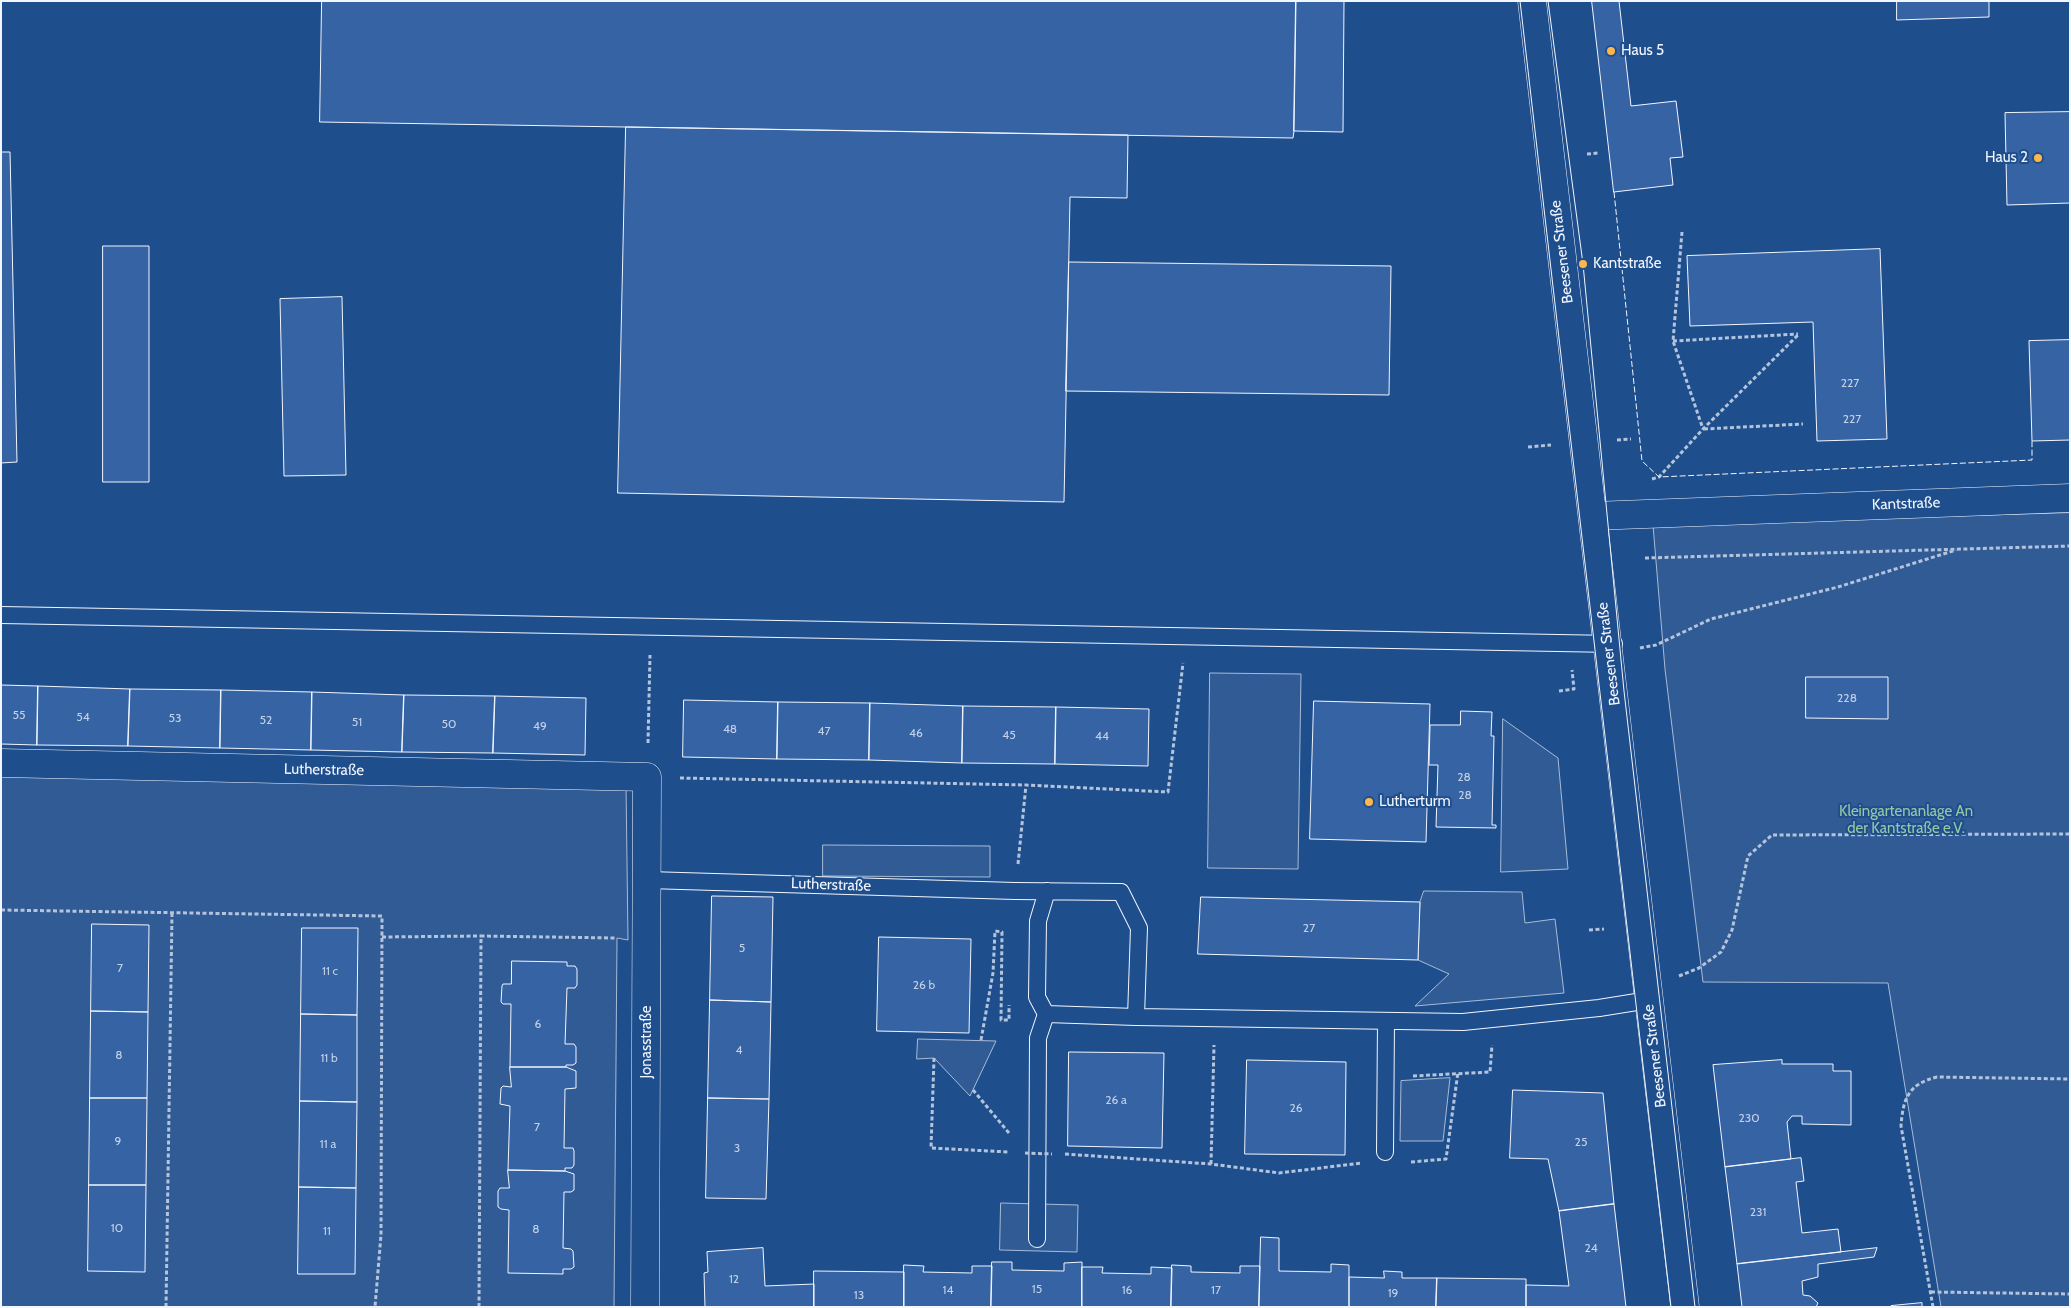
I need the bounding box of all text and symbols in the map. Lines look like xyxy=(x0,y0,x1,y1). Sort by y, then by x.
place label: Haus 5 xyxy=(1621,42,1664,60)
marker: Haus 5 xyxy=(1605,45,1617,57)
place label: Haus 2 xyxy=(1985,149,2028,167)
marker: Haus 2 xyxy=(2032,152,2044,164)
street label: Beesener Straße xyxy=(1547,199,1577,305)
place label: Kantstraße xyxy=(1593,255,1661,273)
marker: Kantstraße xyxy=(1577,258,1589,270)
house number: 227 xyxy=(1841,376,1859,390)
house number: 227 xyxy=(1843,412,1861,426)
street label: Kantstraße xyxy=(1872,494,1940,514)
street label: Beesener Straße xyxy=(1594,601,1624,707)
house number: 228 xyxy=(1837,691,1857,705)
house number: 55 xyxy=(13,708,25,722)
house number: 54 xyxy=(76,710,90,724)
house number: 53 xyxy=(169,711,181,725)
house number: 52 xyxy=(260,713,272,727)
house number: 51 xyxy=(352,715,362,729)
house number: 50 xyxy=(442,717,456,731)
house number: 49 xyxy=(533,719,547,733)
house number: 48 xyxy=(723,722,737,736)
house number: 47 xyxy=(818,724,830,738)
house number: 46 xyxy=(909,726,923,740)
house number: 45 xyxy=(1002,728,1016,742)
house number: 44 xyxy=(1095,729,1109,743)
street label: Lutherstraße xyxy=(284,760,364,780)
house number: 28 xyxy=(1457,770,1471,784)
house number: 28 xyxy=(1458,788,1472,802)
place label: Lutherturm xyxy=(1379,793,1451,811)
marker: Lutherturm xyxy=(1363,796,1375,808)
park label: Kleingartenanlage An der Kantstraße e.V. xyxy=(1839,803,1973,838)
street label: Lutherstraße xyxy=(791,875,871,895)
house number: 27 xyxy=(1303,921,1315,935)
house number: 5 xyxy=(739,941,745,955)
house number: 7 xyxy=(117,961,123,975)
house number: 11 c xyxy=(322,964,338,978)
house number: 26 b xyxy=(913,978,935,992)
street label: Beesener Straße xyxy=(1640,1003,1670,1109)
street label: Jonasstraße xyxy=(638,1005,656,1079)
house number: 6 xyxy=(535,1017,541,1031)
house number: 4 xyxy=(736,1043,742,1057)
house number: 8 xyxy=(115,1048,123,1062)
house number: 11 b xyxy=(320,1051,338,1065)
house number: 26 a xyxy=(1105,1093,1127,1107)
house number: 26 xyxy=(1289,1101,1303,1115)
house number: 230 xyxy=(1738,1111,1760,1125)
house number: 7 xyxy=(534,1120,540,1134)
house number: 9 xyxy=(115,1134,121,1148)
house number: 25 xyxy=(1575,1135,1587,1149)
house number: 11 a xyxy=(320,1137,336,1151)
house number: 3 xyxy=(734,1141,740,1155)
house number: 231 xyxy=(1750,1205,1766,1219)
house number: 10 xyxy=(111,1221,123,1235)
house number: 8 xyxy=(532,1222,540,1236)
house number: 11 xyxy=(323,1224,331,1238)
house number: 24 xyxy=(1584,1241,1598,1255)
house number: 12 xyxy=(729,1272,739,1286)
house number: 15 xyxy=(1032,1282,1042,1296)
house number: 14 xyxy=(943,1283,953,1297)
house number: 16 xyxy=(1122,1283,1132,1297)
house number: 17 xyxy=(1211,1283,1221,1297)
house number: 19 xyxy=(1388,1286,1398,1300)
house number: 13 xyxy=(854,1288,864,1302)

